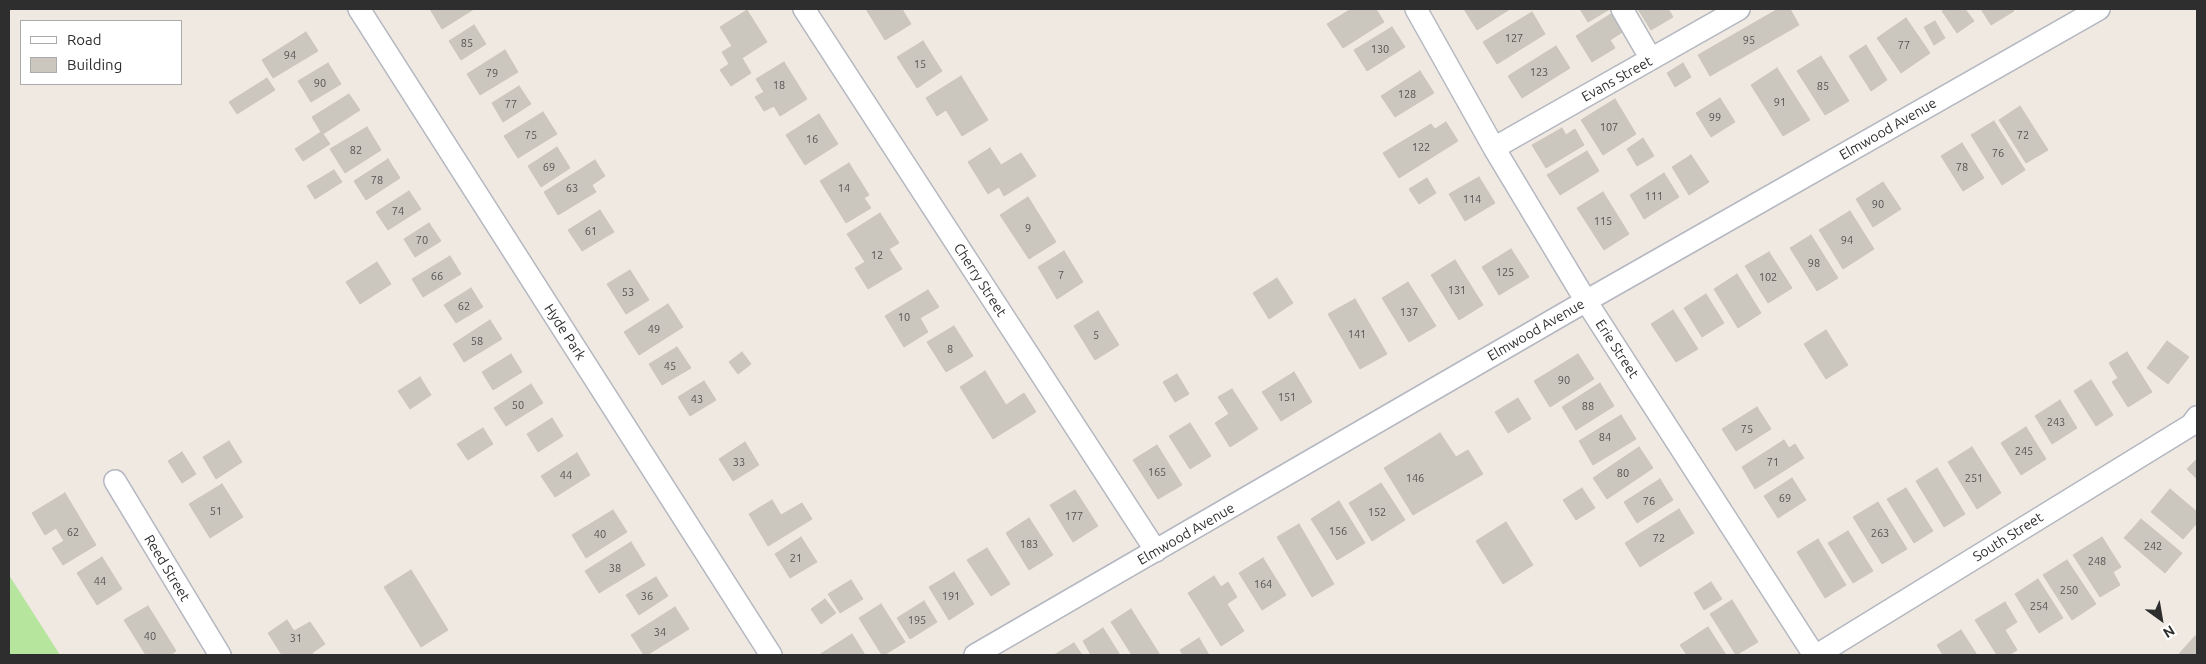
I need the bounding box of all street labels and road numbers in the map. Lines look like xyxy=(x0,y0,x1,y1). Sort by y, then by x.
street label: Evans Street xyxy=(1579,53,1655,105)
street label: Elmwood Avenue xyxy=(1836,94,1940,164)
street label: Cherry Street xyxy=(950,240,1010,320)
street label: Elmwood Avenue xyxy=(1484,295,1588,365)
street label: Hyde Park xyxy=(541,301,589,363)
street label: Erie Street xyxy=(1592,317,1642,381)
street label: Elmwood Avenue xyxy=(1134,499,1238,569)
street label: South Street xyxy=(1970,509,2046,565)
street label: Reed Street xyxy=(141,532,193,604)

